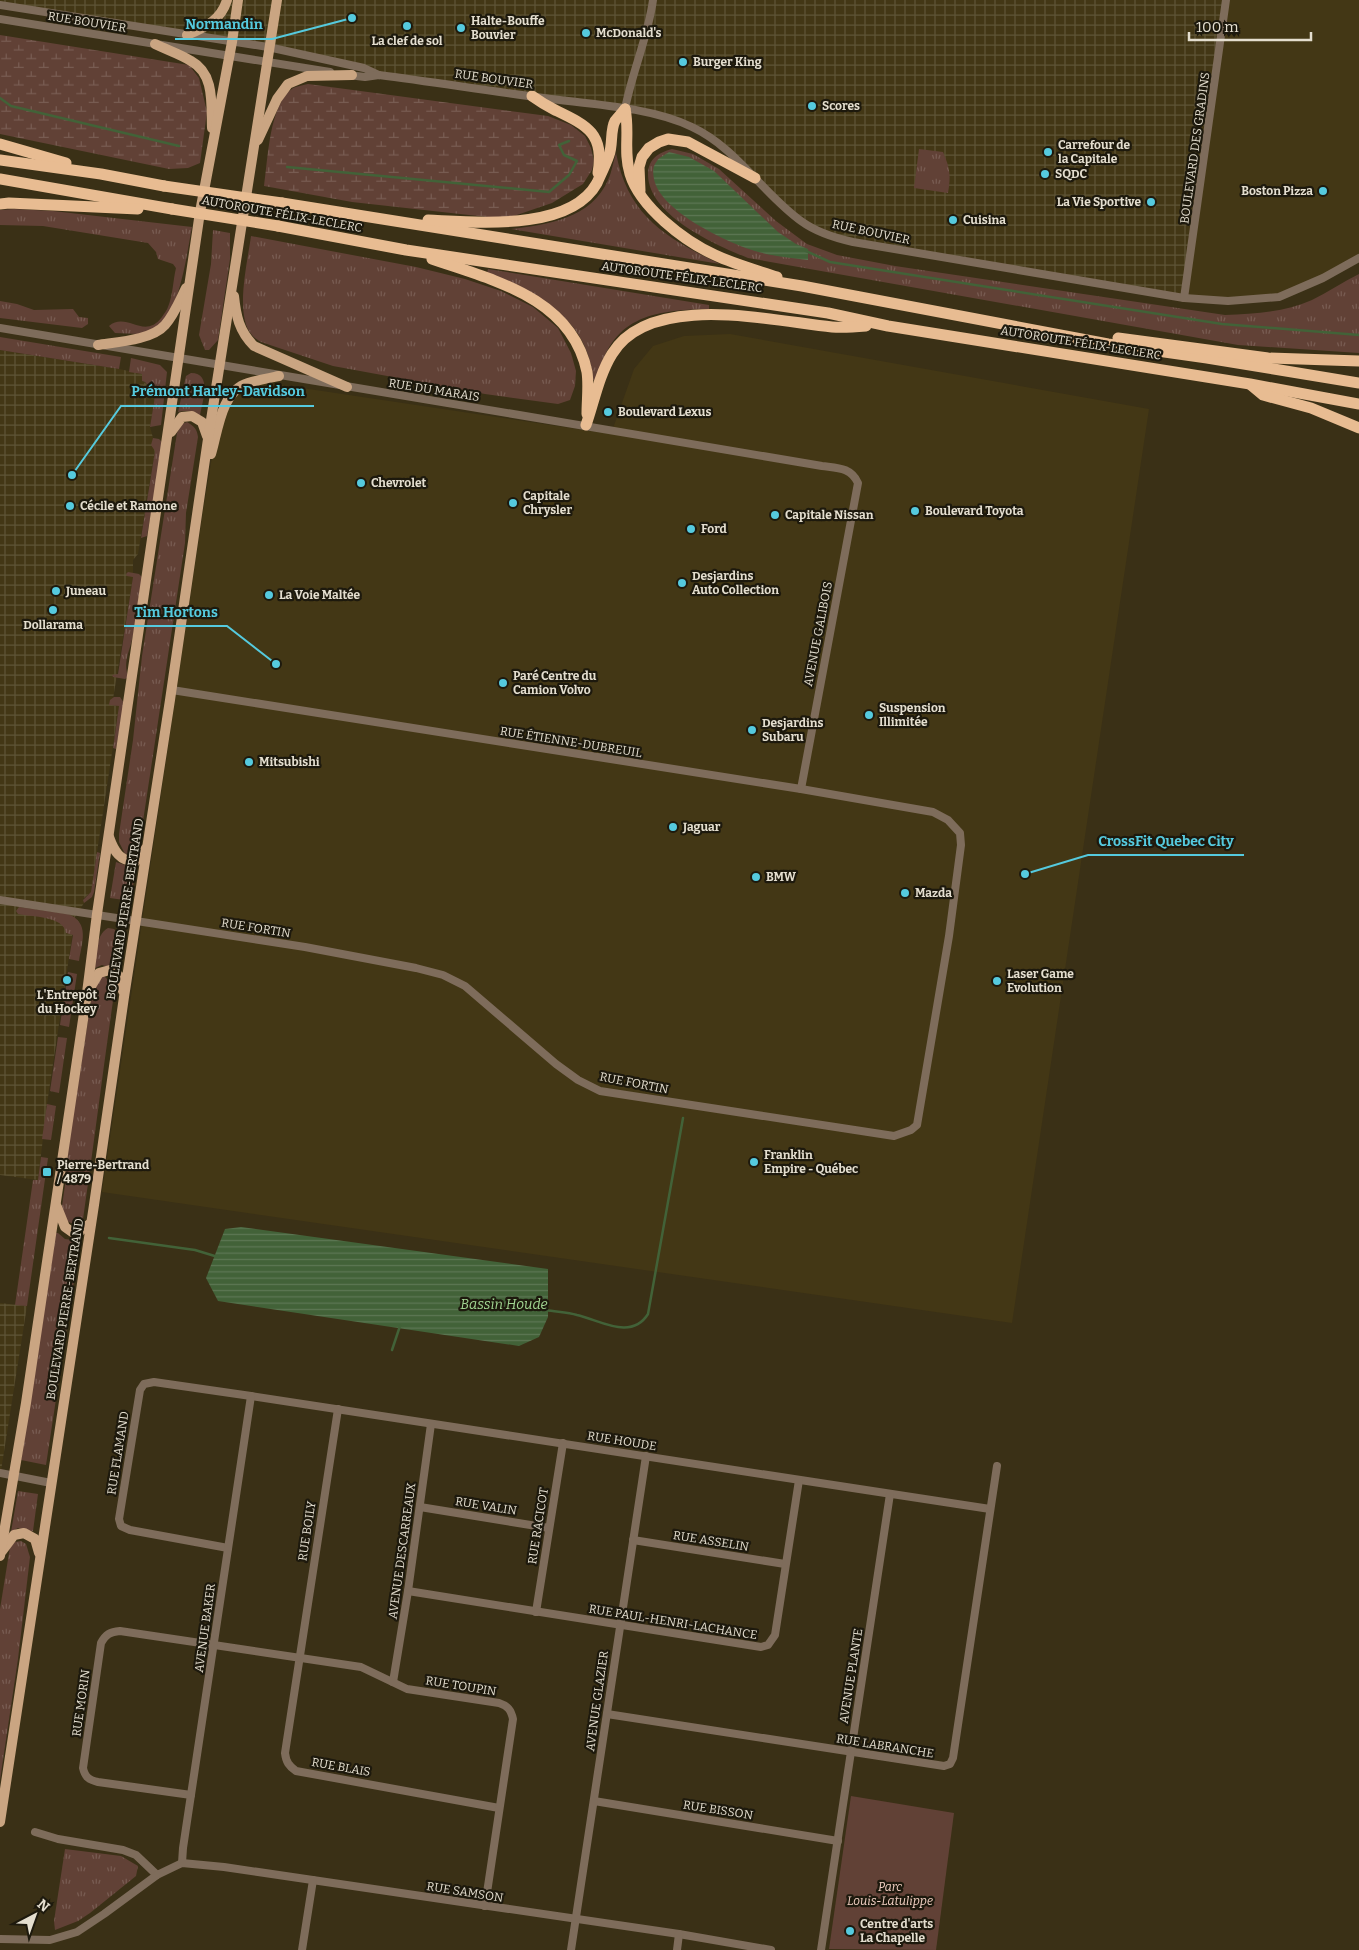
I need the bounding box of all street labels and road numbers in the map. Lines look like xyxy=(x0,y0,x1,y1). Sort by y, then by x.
street label: RUE BOUVIER xyxy=(47,9,127,35)
street label: RUE BOUVIER xyxy=(454,67,534,91)
street label: BOULEVARD DES GRADINS xyxy=(1177,71,1213,225)
street label: AUTOROUTE FÉLIX-LECLERC xyxy=(201,192,364,235)
street label: RUE BOUVIER xyxy=(831,217,911,247)
street label: AUTOROUTE FÉLIX-LECLERC xyxy=(601,258,764,295)
street label: AUTOROUTE FÉLIX-LECLERC xyxy=(1000,322,1163,363)
street label: RUE DU MARAIS xyxy=(387,376,481,404)
street label: AVENUE GALIBOIS xyxy=(801,580,835,688)
street label: RUE ÉTIENNE-DUBREUIL xyxy=(499,723,644,760)
street label: BOULEVARD PIERRE-BERTRAND xyxy=(104,817,146,1001)
street label: RUE FORTIN xyxy=(220,916,292,940)
street label: RUE FORTIN xyxy=(598,1069,670,1097)
street label: BOULEVARD PIERRE-BERTRAND xyxy=(44,1217,86,1401)
street label: RUE FLAMAND xyxy=(105,1410,131,1496)
street label: RUE HOUDE xyxy=(586,1429,658,1453)
street label: AVENUE DESCARREAUX xyxy=(386,1481,419,1620)
street label: RUE RACICOT xyxy=(525,1487,551,1565)
street label: RUE VALIN xyxy=(454,1494,518,1518)
street label: RUE BOILY xyxy=(295,1500,319,1562)
street label: RUE ASSELIN xyxy=(672,1528,750,1554)
street label: AVENUE BAKER xyxy=(192,1582,218,1673)
street label: RUE PAUL-HENRI-LACHANCE xyxy=(588,1602,758,1642)
street label: AVENUE PLANTE xyxy=(837,1628,865,1724)
street label: AVENUE GLAZIER xyxy=(583,1650,611,1752)
street label: RUE MORIN xyxy=(69,1668,93,1738)
street label: RUE TOUPIN xyxy=(425,1673,498,1699)
street label: RUE LABRANCHE xyxy=(835,1731,935,1761)
street label: RUE BLAIS xyxy=(310,1755,372,1779)
street label: RUE BISSON xyxy=(682,1798,754,1823)
street label: RUE SAMSON xyxy=(426,1879,505,1905)

